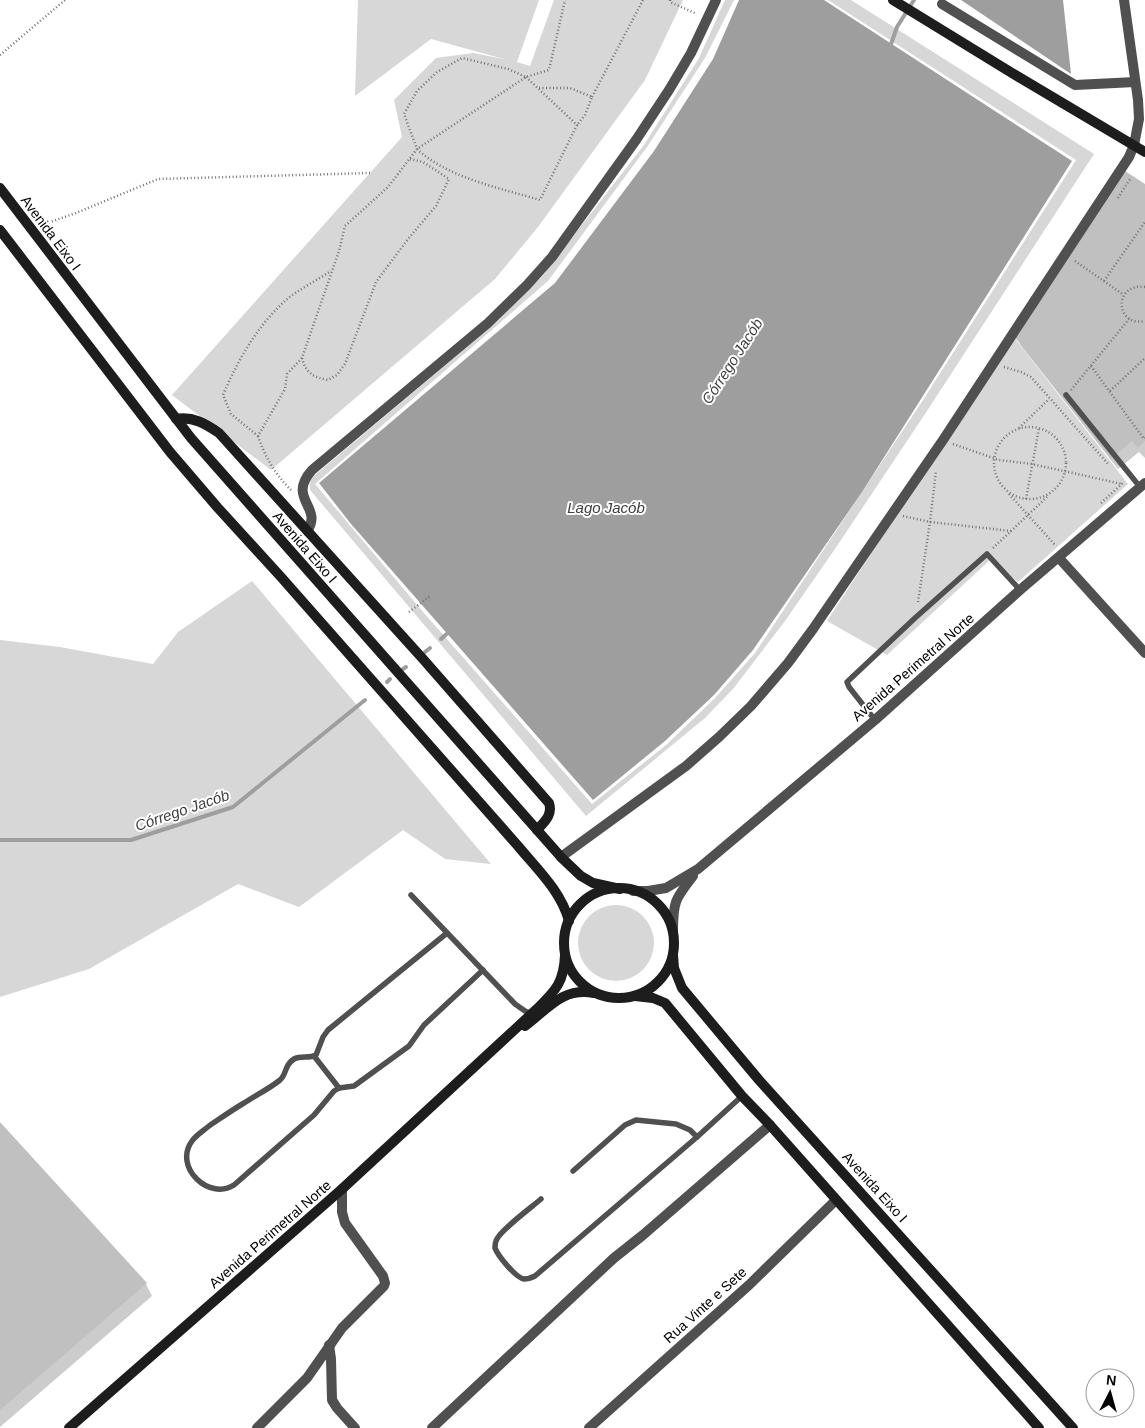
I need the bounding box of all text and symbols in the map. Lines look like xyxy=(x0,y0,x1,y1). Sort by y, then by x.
street label: Avenida Eixo I xyxy=(18,193,84,273)
water label: Córrego Jacób xyxy=(698,315,766,407)
water label: Lago Jacób xyxy=(567,499,645,516)
street label: Avenida Eixo I xyxy=(270,508,340,586)
street label: Avenida Perimetral Norte xyxy=(849,610,977,724)
water label: Córrego Jacób xyxy=(133,786,231,834)
street label: Avenida Eixo I xyxy=(839,1148,911,1226)
street label: Avenida Perimetral Norte xyxy=(206,1177,334,1291)
street label: Rua Vinte e Sete xyxy=(660,1264,750,1346)
north arrow xyxy=(1085,1368,1135,1418)
text: N xyxy=(1105,1372,1117,1389)

